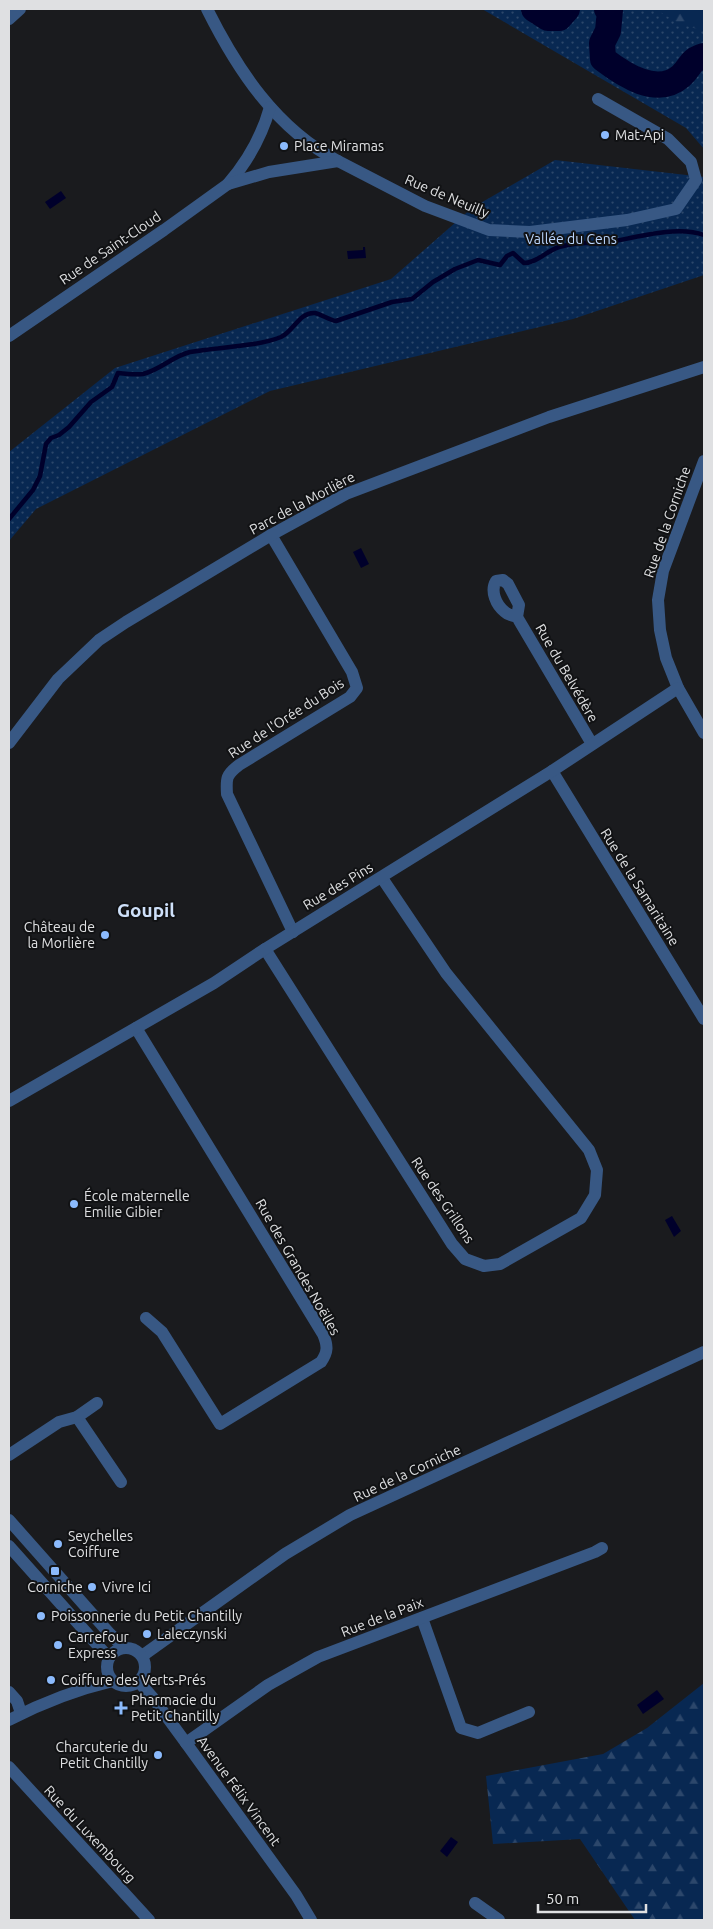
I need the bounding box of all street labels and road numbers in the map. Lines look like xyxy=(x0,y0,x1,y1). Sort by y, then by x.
street label: Rue de Neuilly xyxy=(402,171,492,221)
street label: Rue de Saint-Cloud xyxy=(56,208,164,288)
street label: Rue de la Corniche xyxy=(640,464,694,580)
street label: Parc de la Morlière xyxy=(247,468,357,538)
street label: Rue du Belvédère xyxy=(532,621,602,725)
street label: Rue de l'Orée du Bois xyxy=(225,675,347,761)
street label: Rue de la Samaritaine xyxy=(597,825,683,949)
street label: Rue des Pins xyxy=(300,859,376,913)
street label: Rue des Grillons xyxy=(408,1154,478,1246)
street label: Rue des Grandes Noëlles xyxy=(252,1196,344,1338)
street label: Rue de la Corniche xyxy=(351,1441,463,1505)
street label: Rue de la Paix xyxy=(339,1594,425,1640)
street label: Avenue Félix Vincent xyxy=(194,1733,284,1849)
street label: Rue du Luxembourg xyxy=(41,1782,139,1886)

